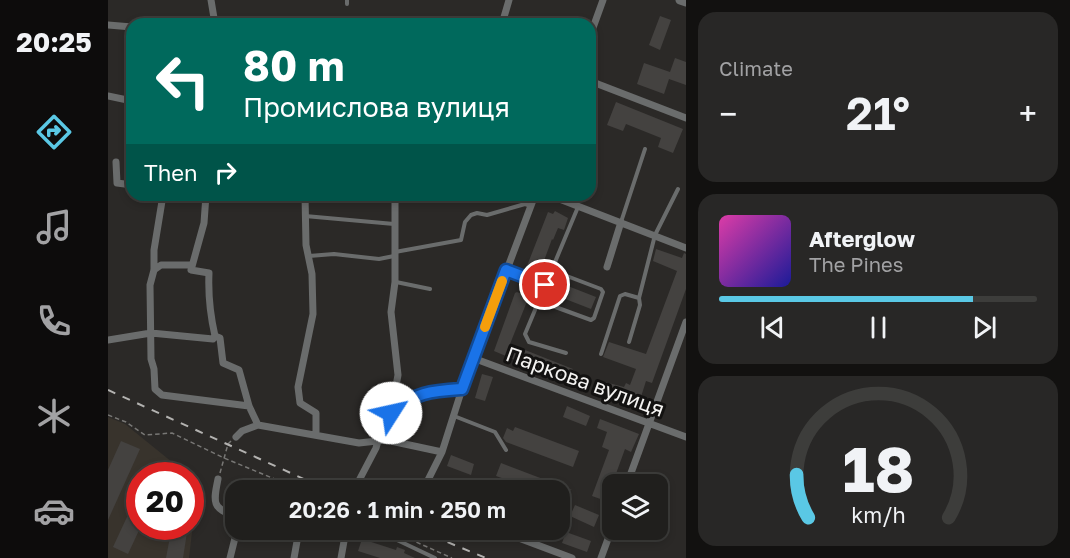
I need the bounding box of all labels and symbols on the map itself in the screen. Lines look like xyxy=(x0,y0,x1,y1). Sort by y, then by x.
pin xyxy=(519,259,570,310)
street label: Паркова вулиця xyxy=(502,340,668,422)
position arrow xyxy=(359,381,423,445)
speed limit sign: 20 xyxy=(126,462,204,540)

